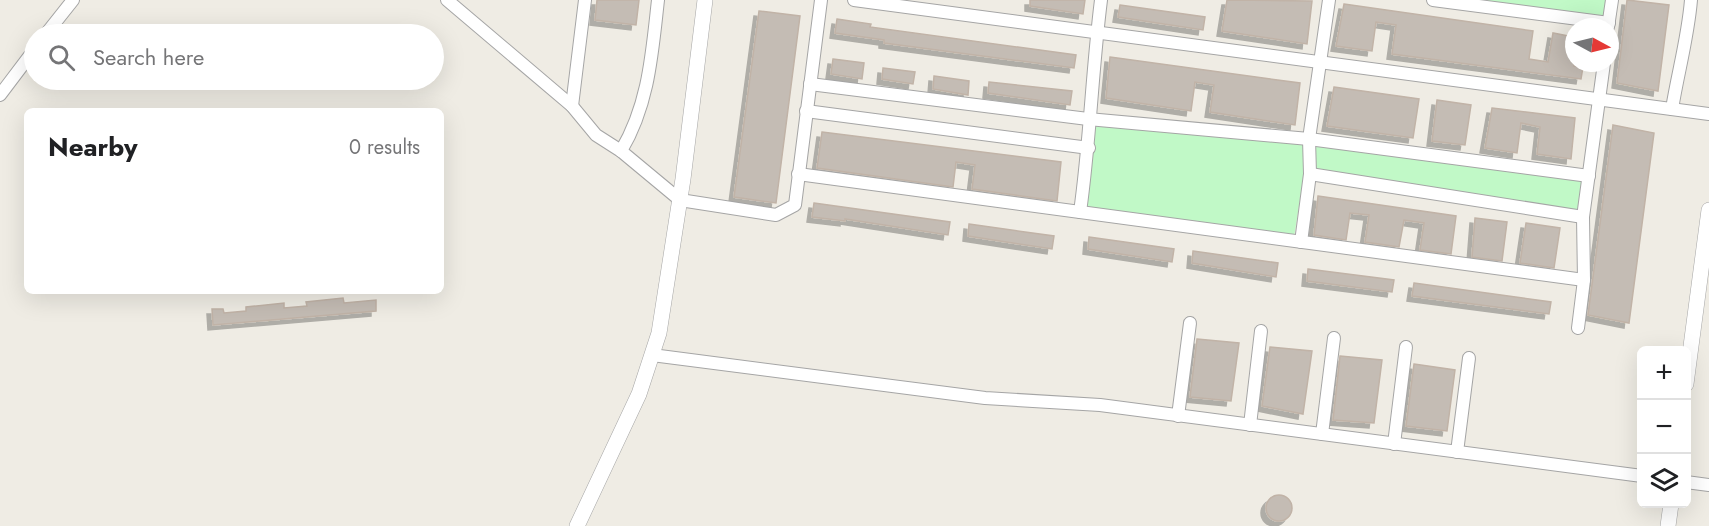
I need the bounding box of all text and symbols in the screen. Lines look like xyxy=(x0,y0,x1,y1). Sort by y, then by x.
north arrow xyxy=(1565,18,1619,72)
search box xyxy=(24,24,444,90)
icon: search xyxy=(45,41,78,74)
text: Search here xyxy=(93,41,204,73)
text: Nearby xyxy=(48,128,137,166)
text: 0 results xyxy=(349,133,420,162)
map controls xyxy=(1637,346,1691,508)
button: + xyxy=(1637,346,1691,400)
button: − xyxy=(1637,400,1691,454)
button: layers xyxy=(1637,454,1691,508)

